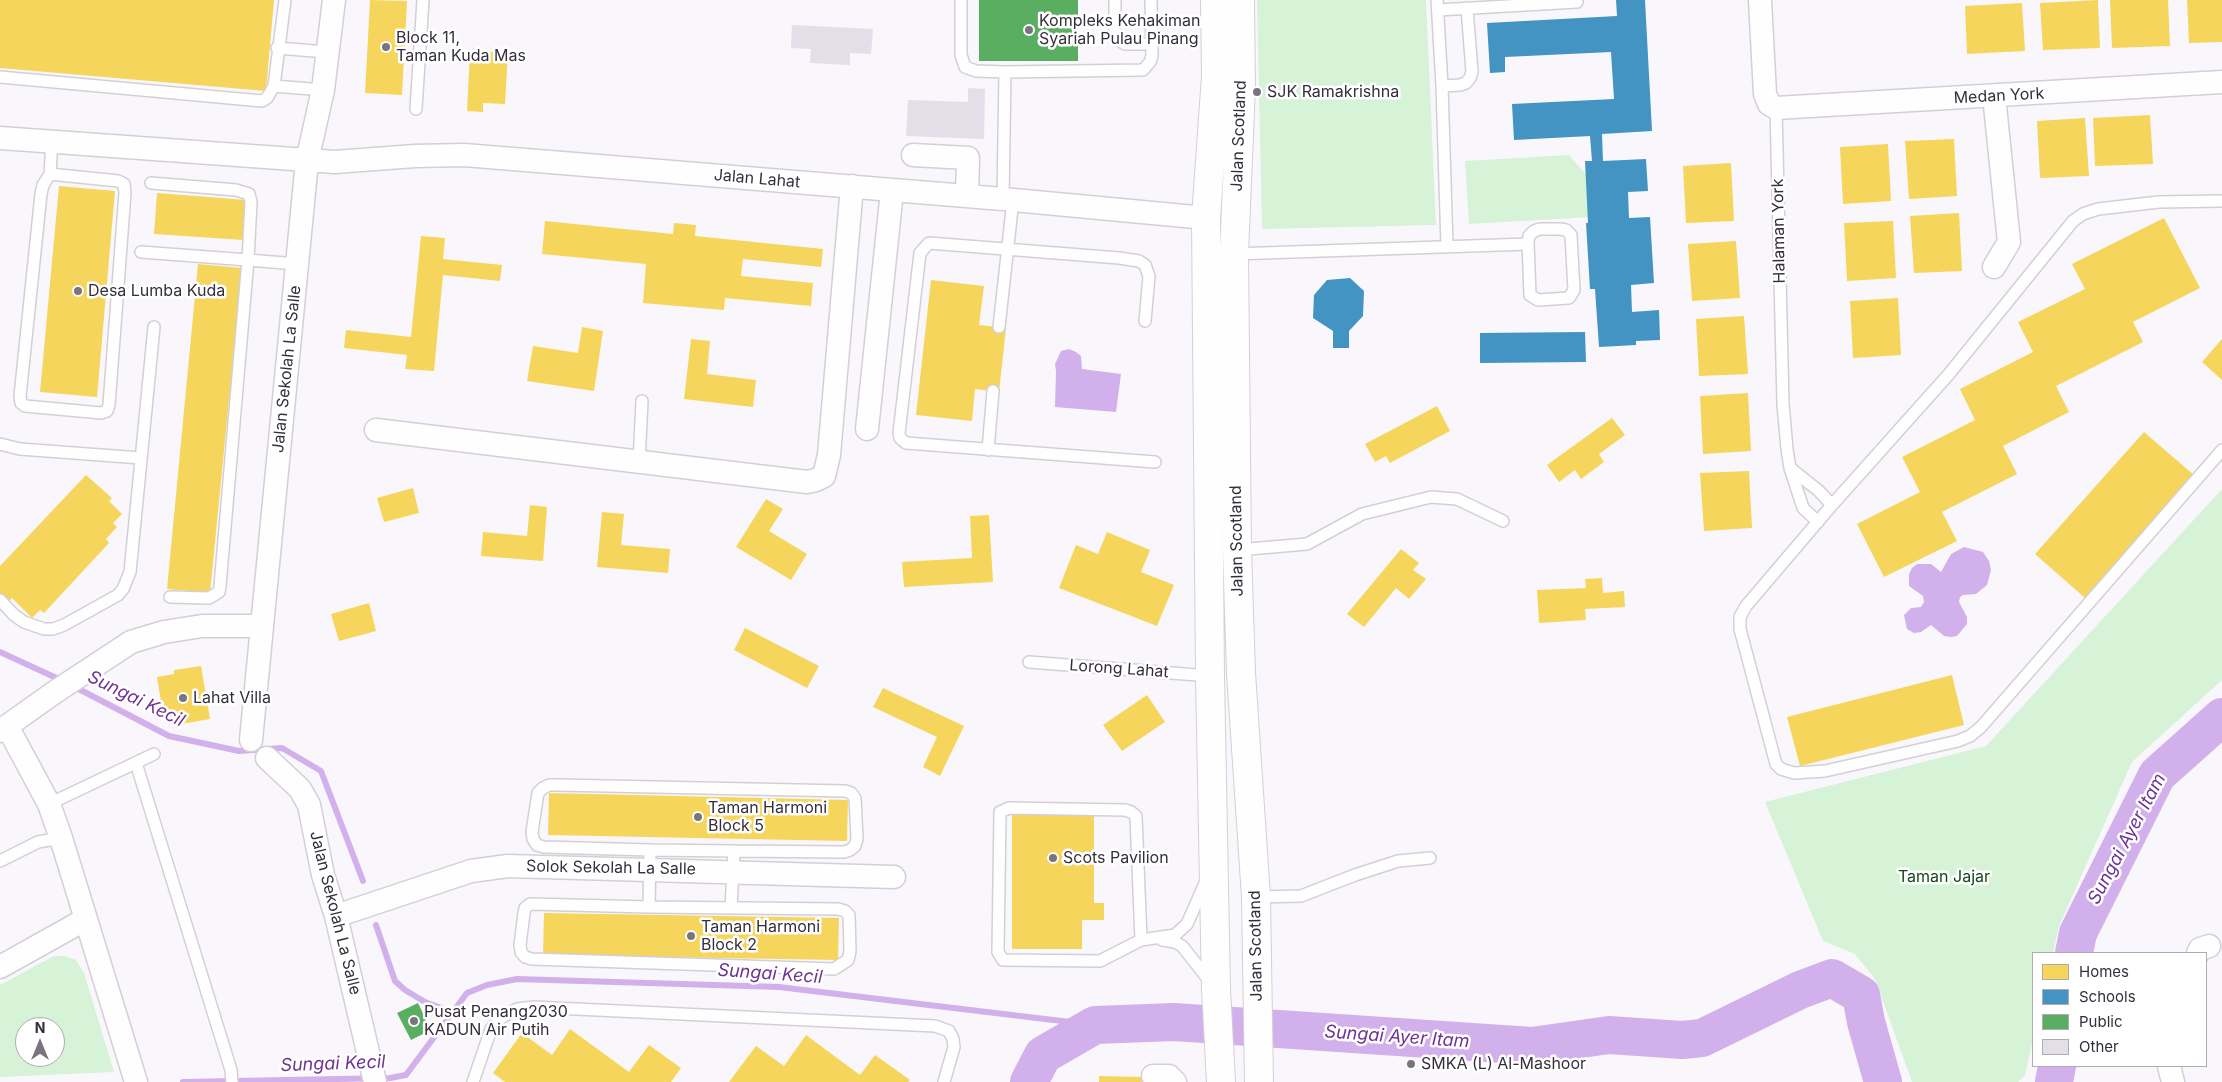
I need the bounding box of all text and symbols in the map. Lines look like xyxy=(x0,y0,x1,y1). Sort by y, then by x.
place label: Kompleks Kehakiman Syariah Pulau Pinang xyxy=(1039,11,1200,49)
marker: Kompleks Kehakiman Syariah Pulau Pinang xyxy=(1023,24,1035,36)
place label: Block 11, Taman Kuda Mas xyxy=(396,28,526,66)
marker: Block 11, Taman Kuda Mas xyxy=(380,41,392,53)
street label: Jalan Scotland xyxy=(1227,80,1251,192)
place label: SJK Ramakrishna xyxy=(1267,82,1399,102)
street label: Medan York xyxy=(1953,84,2045,108)
marker: SJK Ramakrishna xyxy=(1251,86,1263,98)
street label: Jalan Lahat xyxy=(713,166,801,192)
street label: Halaman York xyxy=(1768,178,1790,284)
place label: Desa Lumba Kuda xyxy=(88,281,225,301)
street label: Jalan Sekolah La Salle xyxy=(269,284,305,454)
marker: Desa Lumba Kuda xyxy=(72,285,84,297)
street label: Jalan Scotland xyxy=(1226,485,1248,597)
street label: Lorong Lahat xyxy=(1069,656,1169,682)
water label: Sungai Kecil xyxy=(84,666,188,732)
place label: Lahat Villa xyxy=(193,688,271,708)
marker: Lahat Villa xyxy=(177,692,189,704)
water label: Sungai Ayer Itam xyxy=(2083,770,2171,908)
place label: Taman Harmoni Block 5 xyxy=(708,798,827,836)
marker: Taman Harmoni Block 5 xyxy=(692,811,704,823)
street label: Jalan Sekolah La Salle xyxy=(305,829,365,997)
place label: Scots Pavilion xyxy=(1063,848,1169,868)
marker: Scots Pavilion xyxy=(1047,852,1059,864)
street label: Solok Sekolah La Salle xyxy=(526,857,696,879)
park label: Taman Jajar xyxy=(1898,867,1990,887)
street label: Jalan Scotland xyxy=(1245,890,1267,1002)
place label: Taman Harmoni Block 2 xyxy=(701,917,820,955)
marker: Taman Harmoni Block 2 xyxy=(685,930,697,942)
legend xyxy=(2032,952,2207,1067)
water label: Sungai Kecil xyxy=(717,960,823,988)
text: Homes xyxy=(2079,962,2129,981)
text: Schools xyxy=(2079,987,2136,1006)
place label: Pusat Penang2030 KADUN Air Putih xyxy=(424,1002,568,1040)
text: Public xyxy=(2079,1012,2122,1031)
marker: Pusat Penang2030 KADUN Air Putih xyxy=(408,1015,420,1027)
north arrow xyxy=(15,1017,65,1067)
text: N xyxy=(35,1019,45,1036)
water label: Sungai Ayer Itam xyxy=(1324,1021,1470,1053)
text: Other xyxy=(2079,1037,2119,1056)
water label: Sungai Kecil xyxy=(280,1051,386,1077)
place label: SMKA (L) Al-Mashoor xyxy=(1421,1054,1586,1074)
marker: SMKA (L) Al-Mashoor xyxy=(1405,1058,1417,1070)

